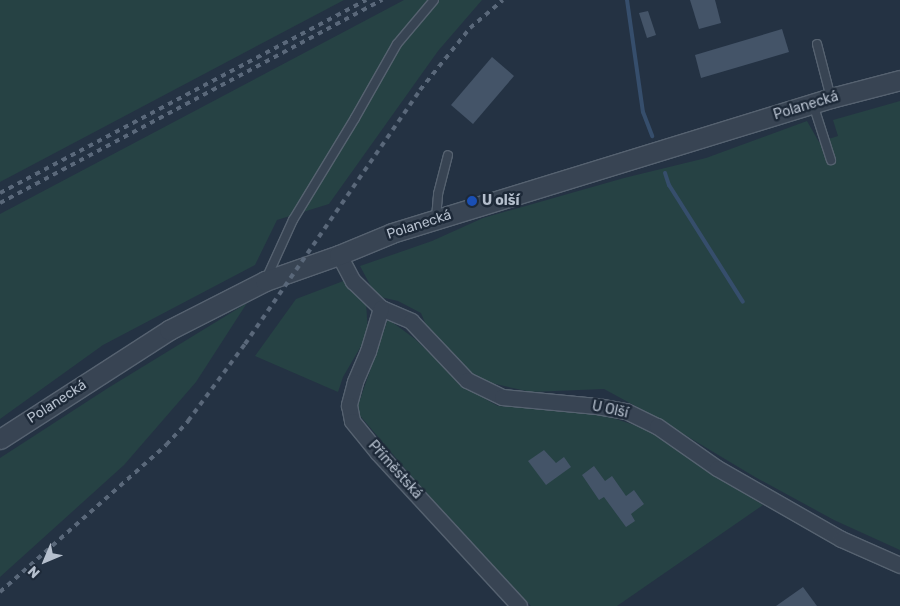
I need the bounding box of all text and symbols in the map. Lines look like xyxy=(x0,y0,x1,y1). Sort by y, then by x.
street label: Polanecká xyxy=(772,88,840,124)
place label: U olší xyxy=(482,193,519,209)
marker: U olší xyxy=(466,195,478,207)
street label: Polanecká xyxy=(385,207,453,243)
street label: Polanecká xyxy=(24,377,90,427)
street label: U Olší xyxy=(590,398,630,422)
street label: Příměstská xyxy=(364,437,426,503)
north arrow xyxy=(20,536,70,586)
text: N xyxy=(24,562,44,582)

